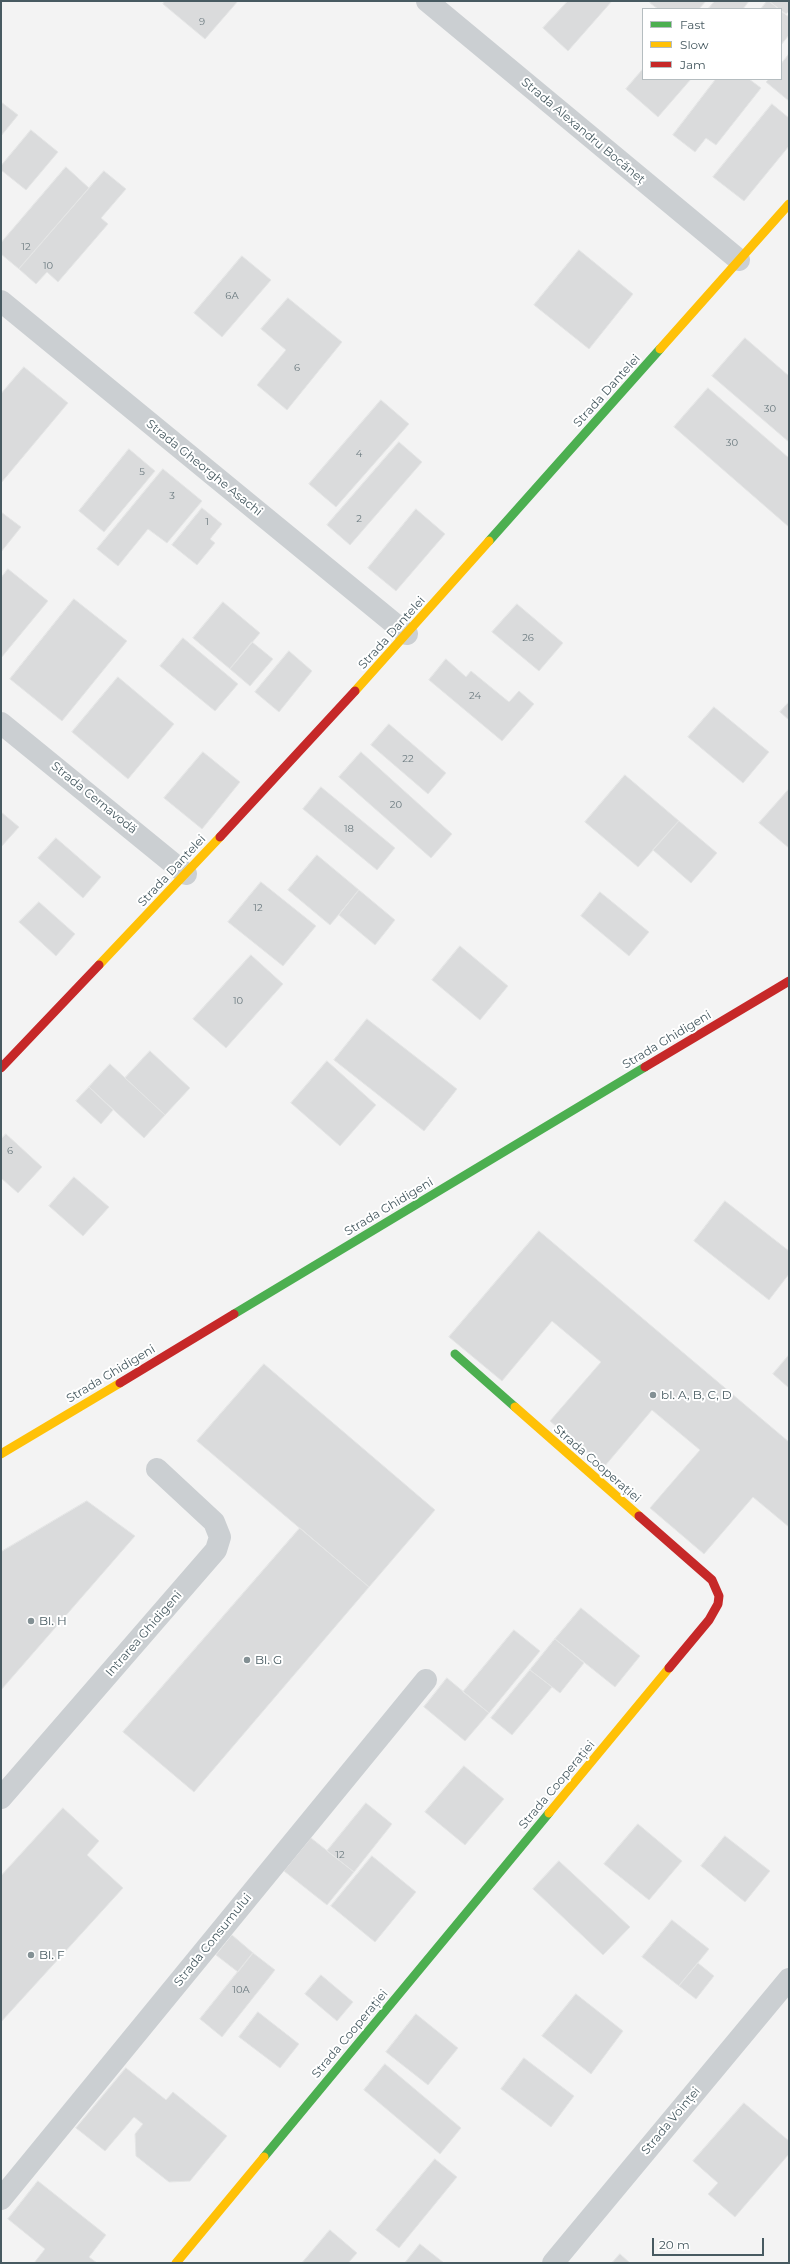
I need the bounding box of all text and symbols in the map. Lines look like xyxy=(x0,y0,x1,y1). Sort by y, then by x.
legend xyxy=(642,8,782,80)
house number: 9 xyxy=(199,16,205,28)
text: Fast xyxy=(680,17,705,32)
text: Slow xyxy=(680,37,709,52)
text: Jam xyxy=(680,57,706,72)
street label: Strada Alexandru Bocăneț xyxy=(518,75,648,187)
house number: 12 xyxy=(21,241,31,253)
house number: 10 xyxy=(43,260,53,272)
house number: 6A xyxy=(225,290,239,302)
street label: Strada Dantelei xyxy=(571,352,643,430)
house number: 6 xyxy=(294,362,300,374)
house number: 30 xyxy=(764,403,776,415)
street label: Strada Gheorghe Asachi xyxy=(143,417,265,519)
house number: 30 xyxy=(726,437,738,449)
house number: 4 xyxy=(356,448,362,460)
house number: 5 xyxy=(139,466,145,478)
house number: 3 xyxy=(169,490,175,502)
house number: 2 xyxy=(356,513,362,525)
house number: 1 xyxy=(205,516,209,528)
street label: Strada Dantelei xyxy=(356,594,428,672)
house number: 26 xyxy=(522,632,534,644)
house number: 24 xyxy=(469,690,481,702)
house number: 22 xyxy=(402,753,414,765)
street label: Strada Cernavodă xyxy=(48,759,140,837)
house number: 20 xyxy=(390,799,402,811)
house number: 18 xyxy=(344,823,354,835)
street label: Strada Dantelei xyxy=(135,832,209,910)
house number: 12 xyxy=(253,902,263,914)
house number: 10 xyxy=(233,995,243,1007)
street label: Strada Ghidigeni xyxy=(620,1008,714,1072)
house number: 6 xyxy=(7,1145,13,1157)
street label: Strada Ghidigeni xyxy=(342,1175,436,1239)
street label: Strada Ghidigeni xyxy=(64,1342,158,1406)
place label: bl. A, B, C, D xyxy=(661,1388,732,1402)
marker: bl. A, B, C, D xyxy=(648,1390,658,1400)
street label: Strada Cooperației xyxy=(551,1422,643,1506)
street label: Intrarea Ghidigeni xyxy=(103,1588,185,1680)
place label: Bl. H xyxy=(39,1614,67,1628)
marker: Bl. H xyxy=(26,1616,36,1626)
place label: Bl. G xyxy=(255,1653,282,1667)
marker: Bl. G xyxy=(242,1655,252,1665)
street label: Strada Cooperației xyxy=(516,1738,598,1832)
house number: 12 xyxy=(335,1849,345,1861)
street label: Strada Consumului xyxy=(171,1891,255,1989)
place label: Bl. F xyxy=(39,1948,65,1962)
marker: Bl. F xyxy=(26,1950,36,1960)
house number: 10A xyxy=(232,1984,250,1996)
street label: Strada Cooperației xyxy=(309,1987,391,2081)
street label: Strada Voinței xyxy=(639,2084,703,2158)
scale bar xyxy=(654,2230,766,2256)
text: 20 m xyxy=(659,2237,690,2252)

